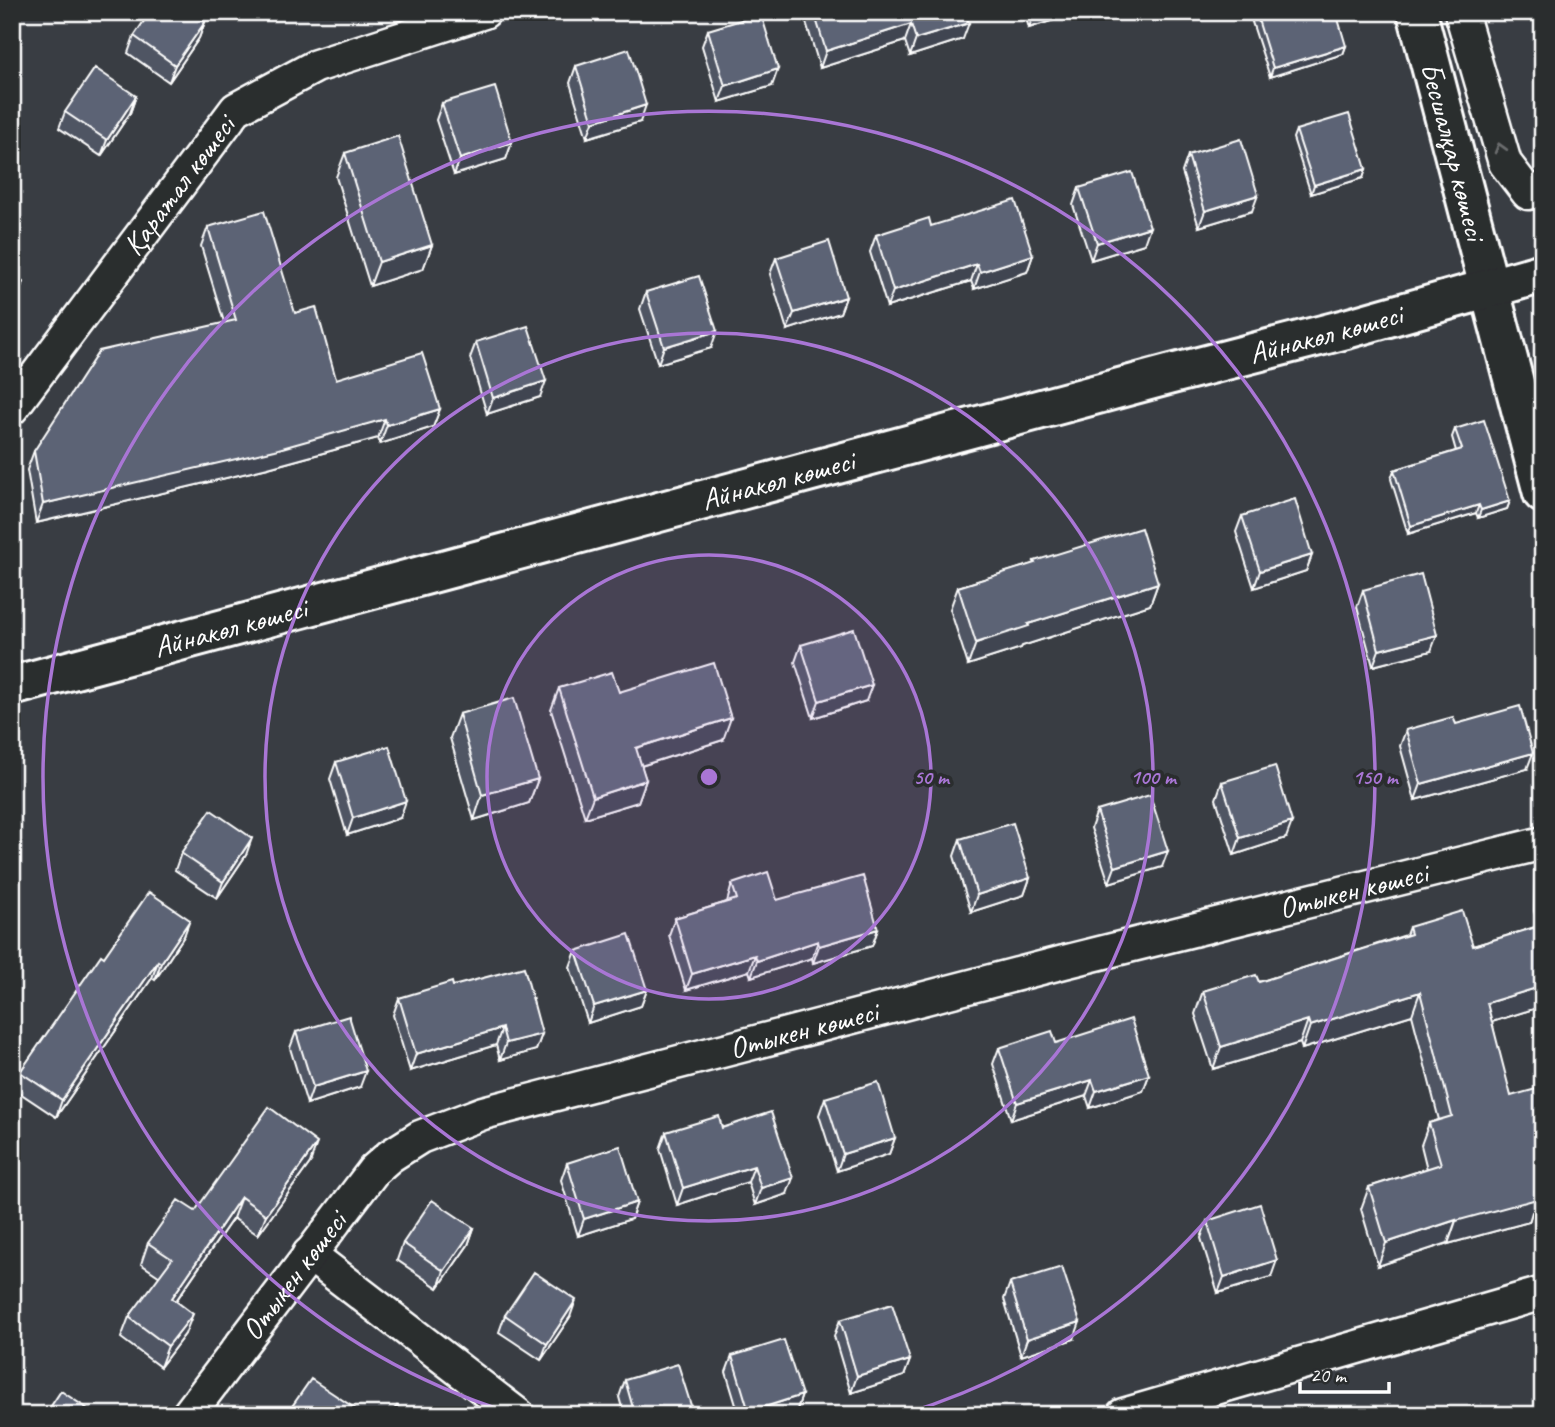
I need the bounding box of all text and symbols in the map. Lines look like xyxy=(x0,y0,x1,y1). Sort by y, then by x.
street label: Бесшалқар көшесі xyxy=(1412,58,1496,248)
street label: Қаратал көшесі xyxy=(114,106,245,263)
one-way arrow xyxy=(1494,143,1509,155)
street label: Айнакөл көшесі xyxy=(1245,294,1410,372)
street label: Айнакөл көшесі xyxy=(697,440,862,519)
street label: Айнакөл көшесі xyxy=(150,588,314,666)
text: 50 m xyxy=(913,764,951,790)
text: 100 m xyxy=(1130,764,1178,790)
text: 150 m xyxy=(1352,764,1400,790)
centre of rings xyxy=(697,765,721,789)
street label: Отыкен көшесі xyxy=(1275,853,1435,927)
street label: Отыкен көшесі xyxy=(725,991,885,1067)
street label: Отыкен көшесі xyxy=(233,1201,357,1348)
scale bar xyxy=(1300,1350,1389,1394)
text: 20 m xyxy=(1310,1362,1348,1388)

